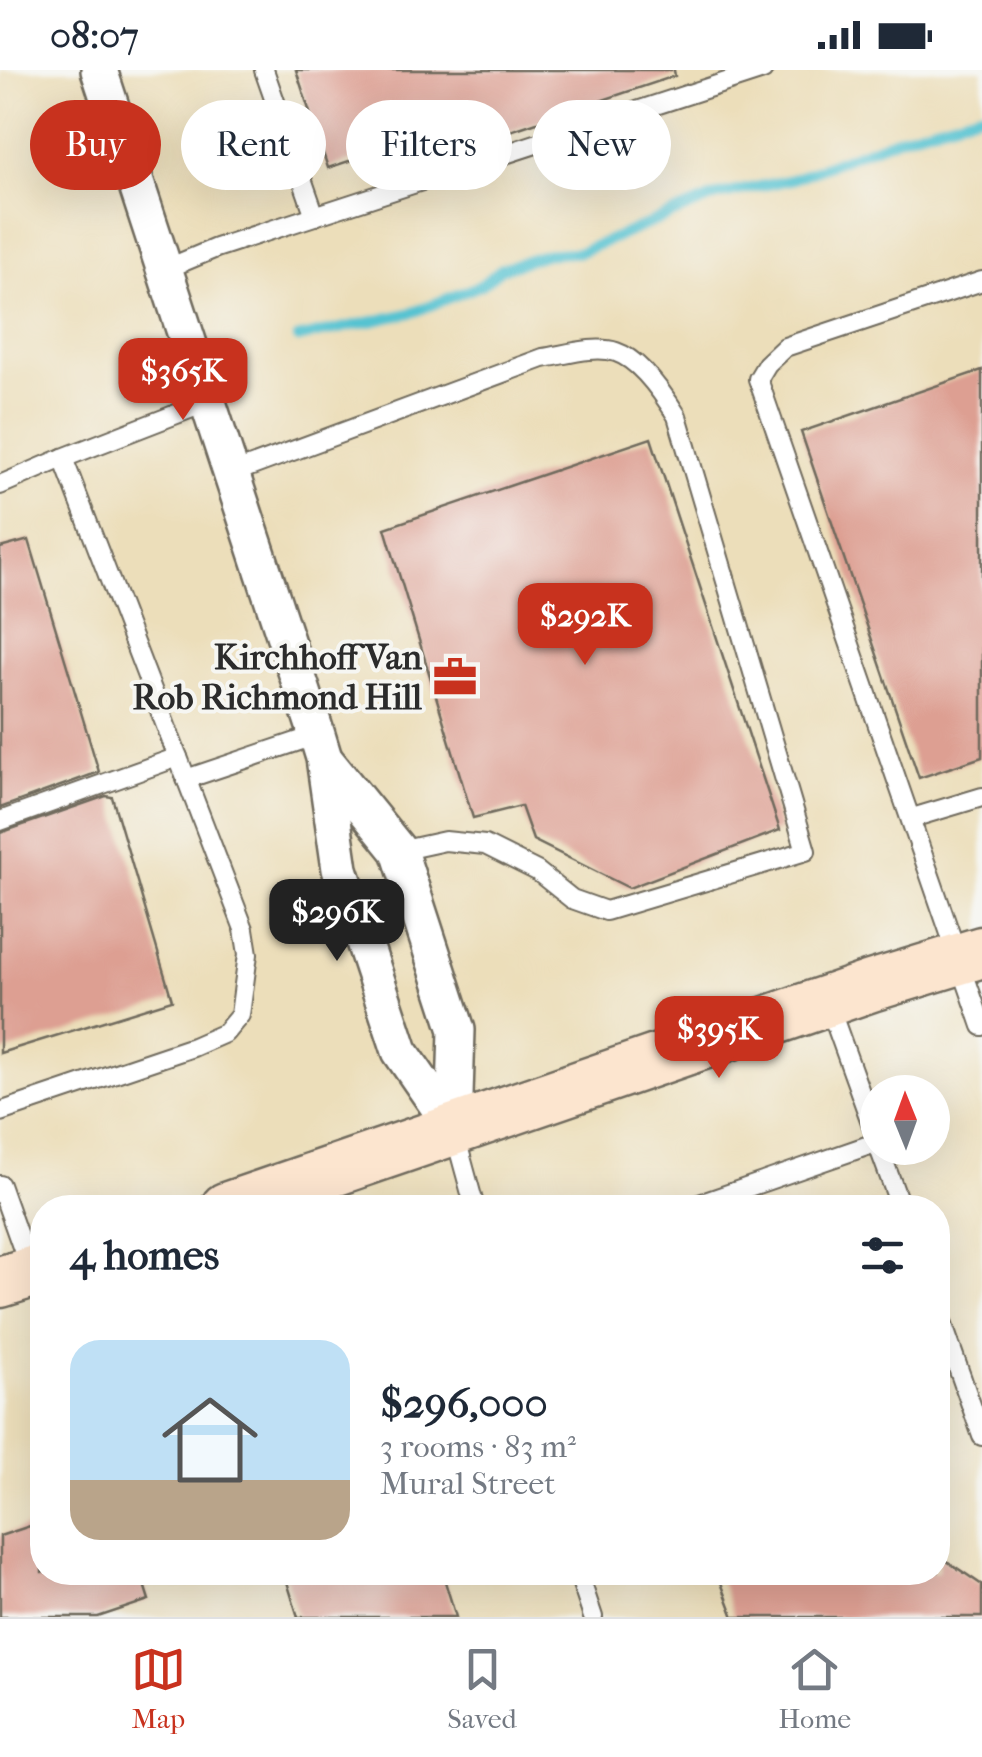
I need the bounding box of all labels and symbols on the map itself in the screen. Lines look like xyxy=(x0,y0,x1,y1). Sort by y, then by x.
pin: $365K xyxy=(113,338,253,423)
pin: $292K xyxy=(515,583,655,668)
place label: Kirchhoff Van Rob Richmond Hill xyxy=(133,637,423,718)
office icon: Kirchhoff Van Rob Richmond Hill xyxy=(431,653,479,701)
pin: $296K xyxy=(267,879,407,964)
pin: $395K xyxy=(649,996,789,1081)
north arrow xyxy=(860,1075,950,1165)

